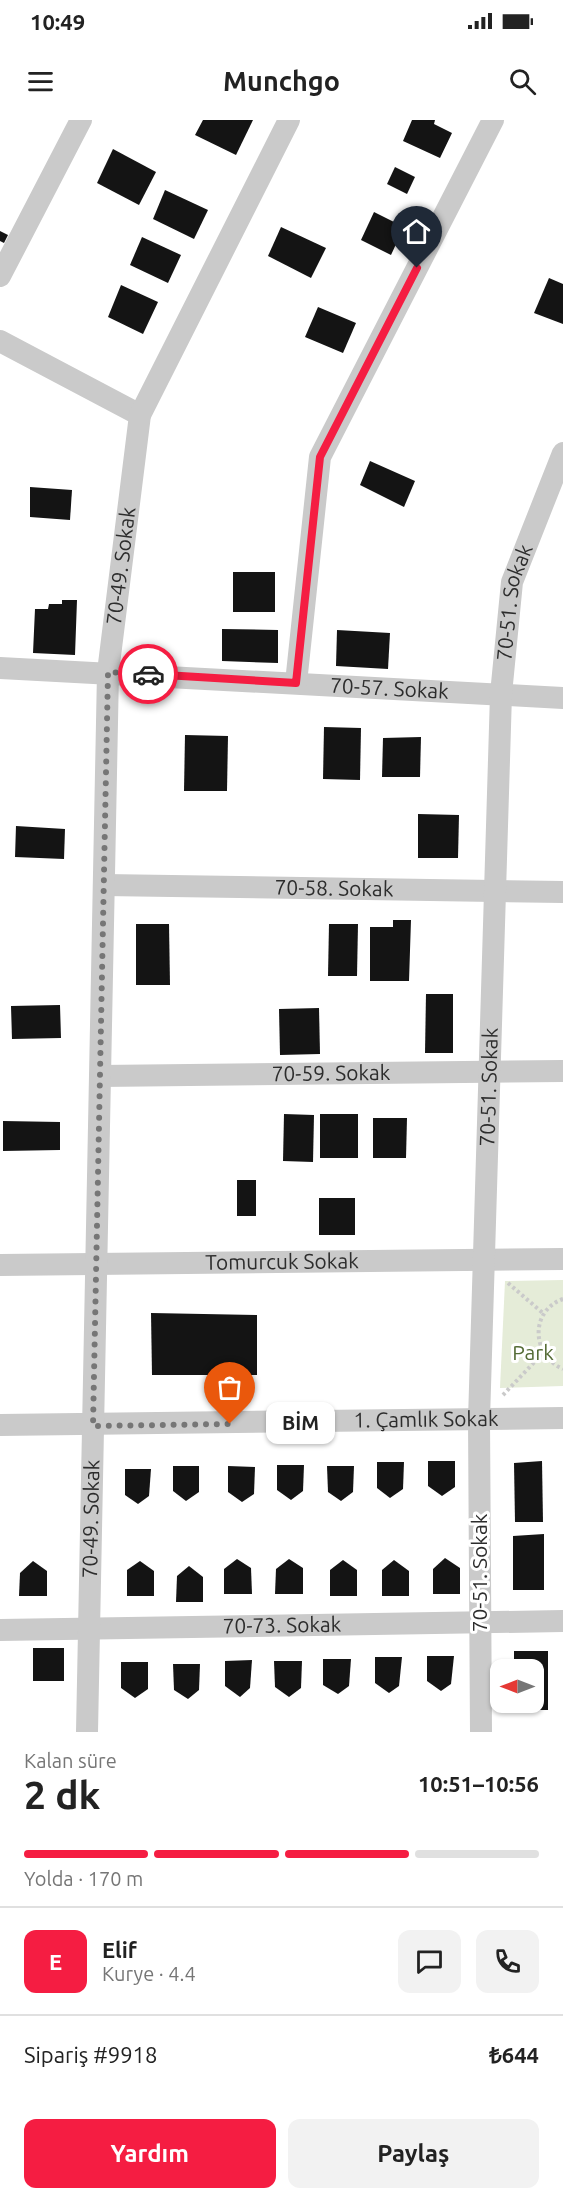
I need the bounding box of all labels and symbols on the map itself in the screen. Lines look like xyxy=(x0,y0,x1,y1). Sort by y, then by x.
pin xyxy=(391,206,442,268)
street label: 70-49. Sokak xyxy=(101,505,139,626)
street label: 70-51. Sokak xyxy=(491,540,537,662)
courier xyxy=(118,644,178,704)
street label: 70-57. Sokak xyxy=(330,673,450,703)
street label: 70-58. Sokak xyxy=(274,875,394,900)
street label: 70-51. Sokak xyxy=(474,1027,502,1147)
street label: 70-59. Sokak xyxy=(271,1060,391,1085)
street label: Tomurcuk Sokak xyxy=(205,1248,359,1274)
park label: Park xyxy=(512,1340,554,1364)
pin xyxy=(204,1362,255,1424)
callout: BİM xyxy=(266,1403,335,1445)
street label: 1. Çamlık Sokak xyxy=(353,1406,499,1432)
street label: 70-49. Sokak xyxy=(77,1459,103,1579)
street label: 70-51. Sokak xyxy=(467,1513,491,1632)
street label: 70-73. Sokak xyxy=(222,1612,342,1637)
north arrow xyxy=(490,1659,544,1713)

